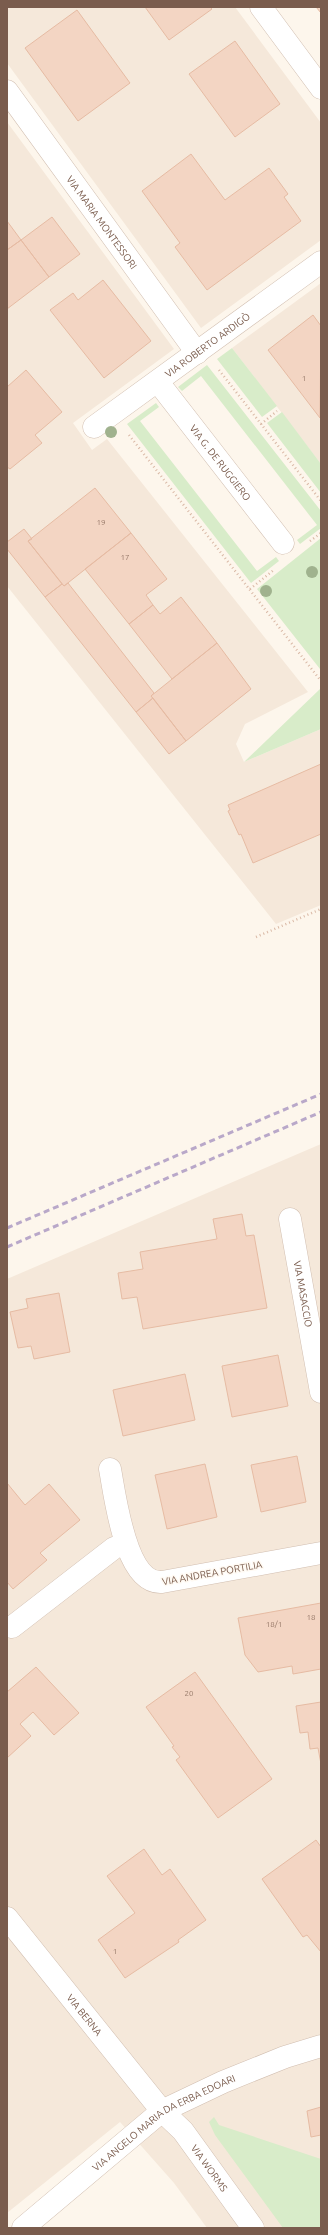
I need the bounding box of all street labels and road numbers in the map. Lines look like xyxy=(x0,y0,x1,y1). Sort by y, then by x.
street label: VIA MARIA MONTESSORI xyxy=(65,173,140,271)
street label: VIA ROBERTO ARDIGÒ xyxy=(163,309,252,379)
street label: VIA G. DE RUGGIERO xyxy=(188,423,254,503)
street label: VIA MASACCIO xyxy=(292,1260,315,1328)
street label: VIA ANDREA PORTILIA xyxy=(161,1559,263,1587)
street label: VIA BERNA xyxy=(65,1992,105,2038)
street label: VIA ANGELO MARIA DA ERBA EDOARI xyxy=(90,2072,237,2173)
street label: VIA WORMS xyxy=(189,2142,230,2193)

